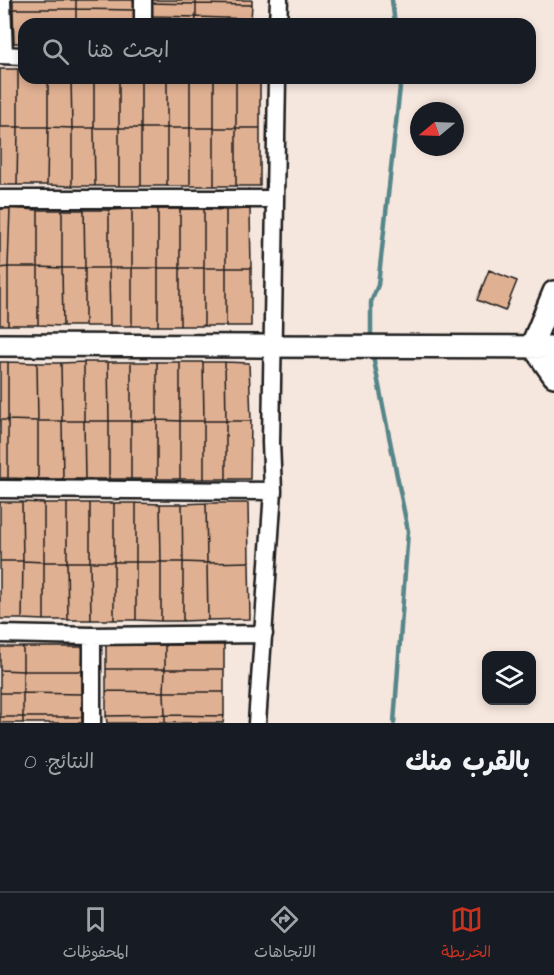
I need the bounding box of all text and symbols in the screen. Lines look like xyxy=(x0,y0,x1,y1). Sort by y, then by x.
search box xyxy=(18,18,536,84)
icon: search xyxy=(39,35,72,68)
text: ابحث هنا xyxy=(87,35,169,66)
north arrow xyxy=(410,102,464,156)
map controls xyxy=(482,651,536,705)
button: layers xyxy=(482,651,536,705)
text: بالقرب منك xyxy=(406,744,530,780)
text: النتائج: 0 xyxy=(24,748,94,776)
tab: المحفوظات xyxy=(63,903,129,966)
tab: الاتجاهات xyxy=(254,903,316,966)
tab: الخريطة xyxy=(441,903,491,966)

